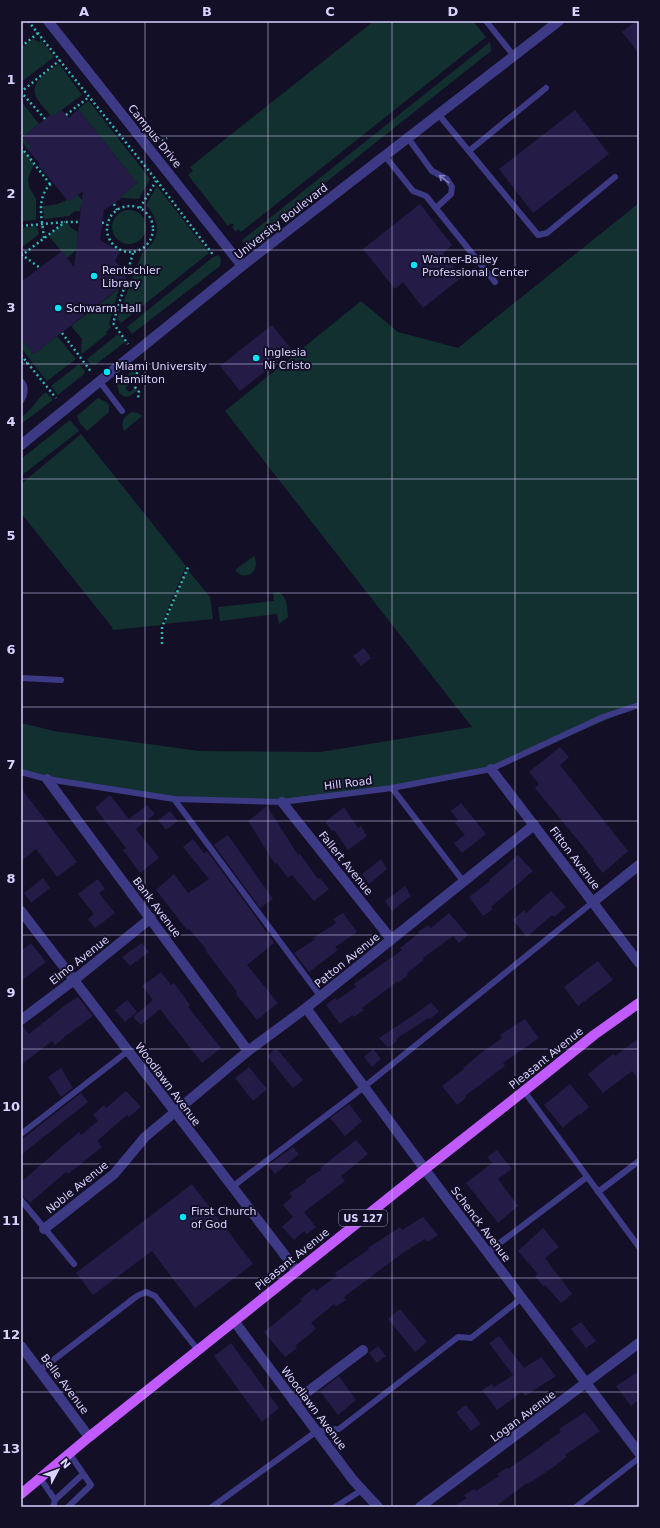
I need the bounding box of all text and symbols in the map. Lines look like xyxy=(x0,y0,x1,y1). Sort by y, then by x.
text: A xyxy=(79,4,89,19)
text: B xyxy=(202,4,212,19)
text: C xyxy=(325,4,335,19)
text: D xyxy=(448,4,459,19)
text: E xyxy=(572,4,580,19)
text: 1 xyxy=(6,72,16,87)
street label: Campus Drive xyxy=(125,102,184,171)
one-way arrow xyxy=(439,175,450,183)
street label: University Boulevard xyxy=(232,181,330,262)
text: 2 xyxy=(6,186,16,201)
place label: Warner-Bailey Professional Center xyxy=(422,253,529,279)
marker: Warner-Bailey Professional Center xyxy=(409,260,419,270)
place label: Rentschler Library xyxy=(102,264,161,290)
marker: Rentschler Library xyxy=(89,271,99,281)
text: 3 xyxy=(6,300,16,315)
place label: Schwarm Hall xyxy=(66,302,141,315)
marker: Schwarm Hall xyxy=(53,303,63,313)
place label: Inglesia Ni Cristo xyxy=(264,346,311,372)
marker: Inglesia Ni Cristo xyxy=(251,353,261,363)
place label: Miami University Hamilton xyxy=(115,360,208,386)
marker: Miami University Hamilton xyxy=(102,367,112,377)
text: 4 xyxy=(6,414,16,429)
text: 5 xyxy=(6,528,16,543)
text: 6 xyxy=(6,642,16,657)
text: 7 xyxy=(6,757,16,772)
street label: Hill Road xyxy=(323,774,373,793)
street label: Fitton Avenue xyxy=(547,824,603,892)
street label: Fallert Avenue xyxy=(316,829,375,898)
text: 8 xyxy=(6,871,16,886)
street label: Bank Avenue xyxy=(130,875,184,940)
street label: Patton Avenue xyxy=(312,930,383,990)
street label: Elmo Avenue xyxy=(47,933,112,988)
text: 9 xyxy=(6,985,16,1000)
street label: Pleasant Avenue xyxy=(507,1024,586,1092)
street label: Woodlawn Avenue xyxy=(132,1040,203,1129)
text: 10 xyxy=(2,1099,20,1114)
street label: Noble Avenue xyxy=(44,1158,111,1216)
street label: Schenck Avenue xyxy=(448,1184,513,1265)
place label: First Church of God xyxy=(191,1205,257,1231)
road number: US 127 xyxy=(339,1210,387,1226)
marker: First Church of God xyxy=(178,1212,188,1222)
text: 11 xyxy=(2,1213,20,1228)
street label: Pleasant Avenue xyxy=(253,1225,332,1293)
text: 12 xyxy=(2,1327,20,1342)
street label: Belle Avenue xyxy=(38,1352,91,1417)
street label: Woodlawn Avenue xyxy=(278,1364,349,1453)
street label: Logan Avenue xyxy=(488,1388,558,1445)
text: 13 xyxy=(2,1441,20,1456)
north arrow xyxy=(38,1450,78,1490)
text: N xyxy=(57,1456,73,1472)

